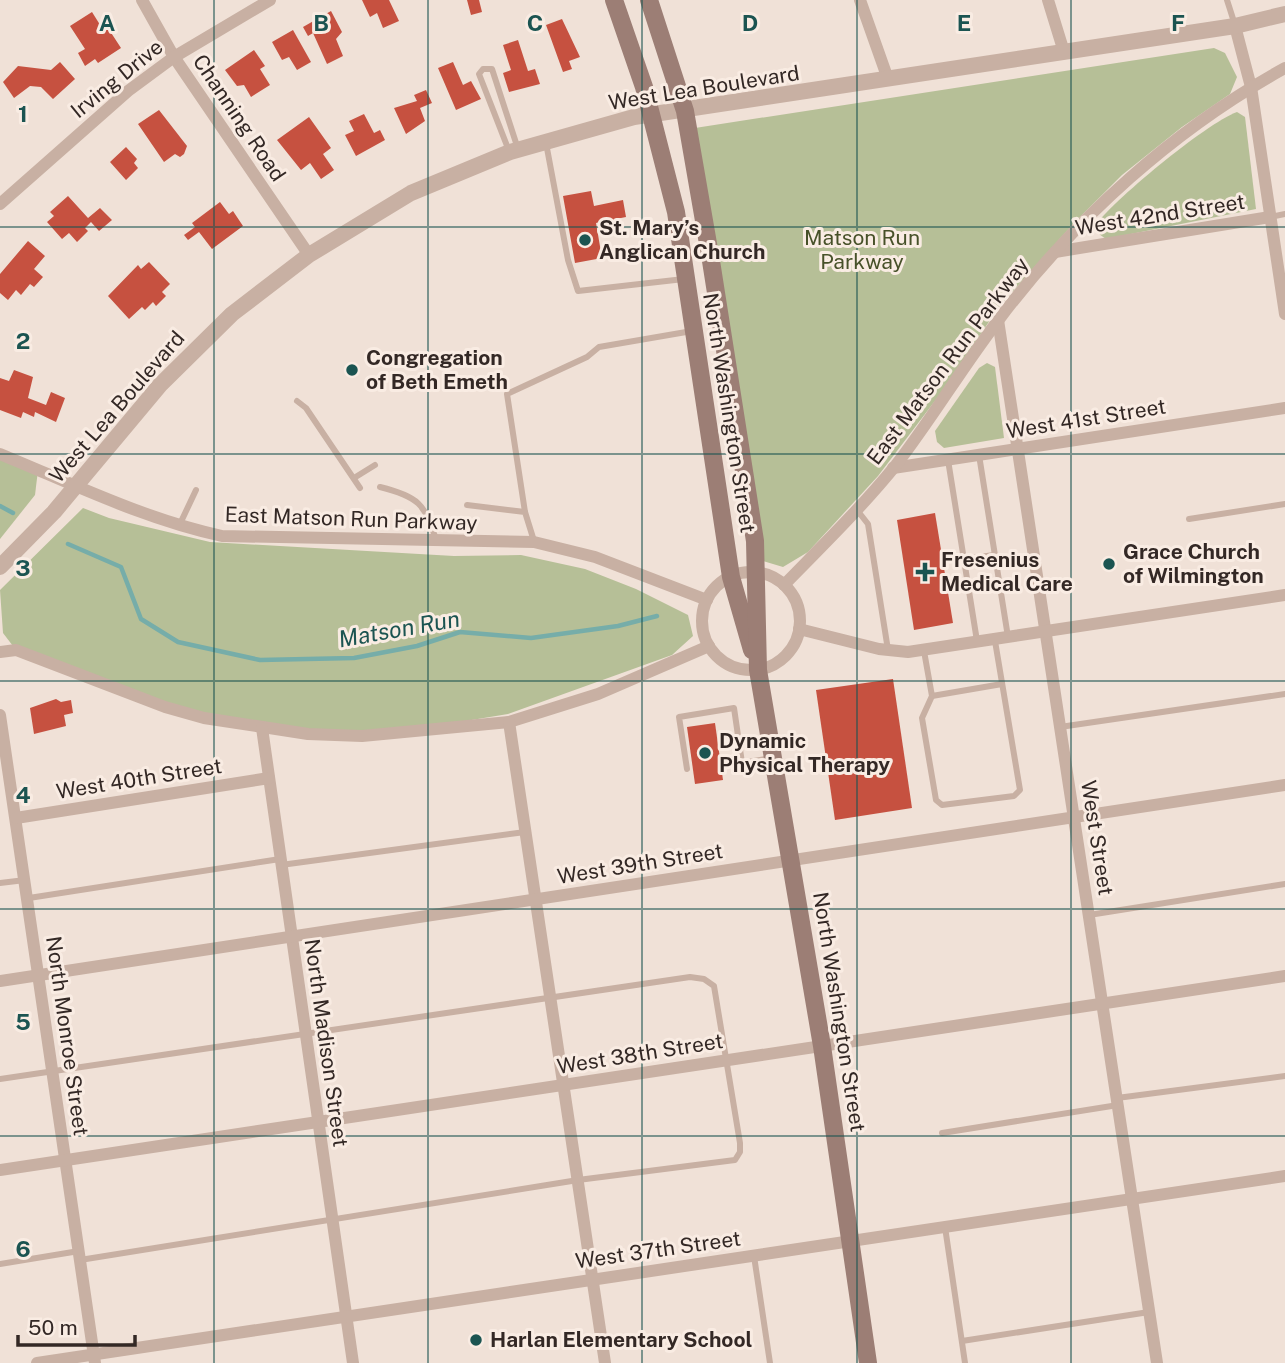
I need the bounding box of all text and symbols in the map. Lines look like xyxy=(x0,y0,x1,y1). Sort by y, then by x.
text: A xyxy=(99,9,116,36)
text: B xyxy=(313,9,329,36)
text: C xyxy=(527,9,543,36)
text: D xyxy=(742,9,758,36)
text: E xyxy=(957,9,971,36)
text: F xyxy=(1171,9,1185,36)
street label: Irving Drive xyxy=(66,34,168,123)
street label: Channing Road xyxy=(188,49,291,186)
street label: West Lea Boulevard xyxy=(607,60,801,115)
text: 1 xyxy=(18,100,28,127)
street label: West 42nd Street xyxy=(1073,189,1247,240)
place label: St. Mary’s Anglican Church xyxy=(599,215,765,264)
park label: Matson Run Parkway xyxy=(804,225,920,274)
marker: St. Mary’s Anglican Church xyxy=(577,232,593,248)
street label: East Matson Run Parkway xyxy=(862,252,1034,469)
street label: North Washington Street xyxy=(698,291,761,535)
street label: West Lea Boulevard xyxy=(44,326,189,488)
text: 2 xyxy=(16,327,30,354)
place label: Congregation of Beth Emeth xyxy=(366,345,508,394)
marker: Congregation of Beth Emeth xyxy=(344,362,360,378)
street label: West 41st Street xyxy=(1004,394,1168,443)
street label: East Matson Run Parkway xyxy=(224,502,478,535)
place label: Grace Church of Wilmington xyxy=(1123,539,1264,588)
place label: Fresenius Medical Care xyxy=(941,547,1073,596)
text: 3 xyxy=(15,554,31,581)
marker: Grace Church of Wilmington xyxy=(1101,556,1117,572)
marker: Fresenius Medical Care xyxy=(915,562,935,582)
water label: Matson Run xyxy=(336,605,462,652)
place label: Dynamic Physical Therapy xyxy=(719,728,890,777)
marker: Dynamic Physical Therapy xyxy=(697,745,713,761)
street label: West 40th Street xyxy=(54,753,224,804)
street label: West Street xyxy=(1076,779,1119,897)
text: 4 xyxy=(15,781,31,808)
street label: West 39th Street xyxy=(555,838,725,889)
street label: North Washington Street xyxy=(808,890,871,1134)
street label: North Monroe Street xyxy=(41,934,94,1137)
street label: North Madison Street xyxy=(300,937,353,1149)
text: 5 xyxy=(15,1008,31,1035)
street label: West 38th Street xyxy=(555,1028,725,1079)
street label: West 37th Street xyxy=(574,1226,742,1273)
text: 6 xyxy=(15,1235,31,1262)
scale bar xyxy=(18,1304,135,1348)
text: 50 m xyxy=(28,1315,78,1340)
place label: Harlan Elementary School xyxy=(490,1327,753,1352)
marker: Harlan Elementary School xyxy=(468,1332,484,1348)

